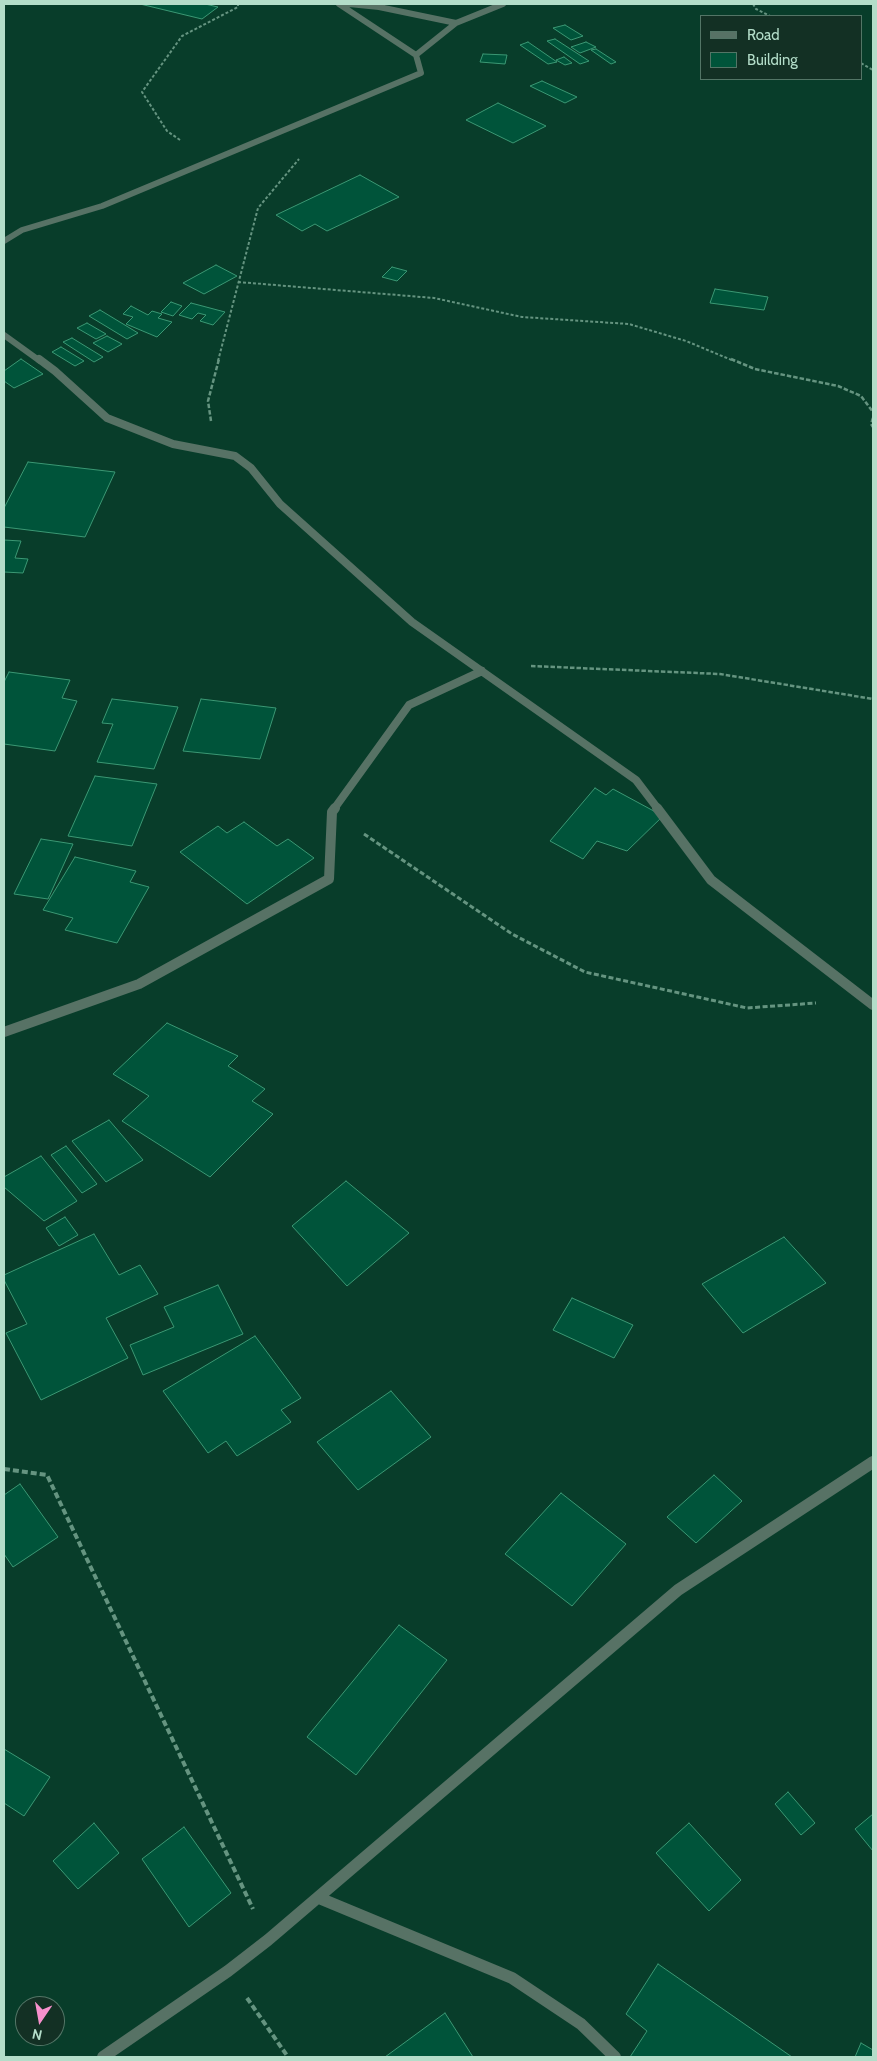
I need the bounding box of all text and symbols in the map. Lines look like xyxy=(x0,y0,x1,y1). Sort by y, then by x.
legend xyxy=(700,15,862,80)
text: Road xyxy=(747,26,780,44)
text: Building xyxy=(747,51,798,69)
north arrow xyxy=(15,1996,65,2046)
text: N xyxy=(30,2025,44,2045)

